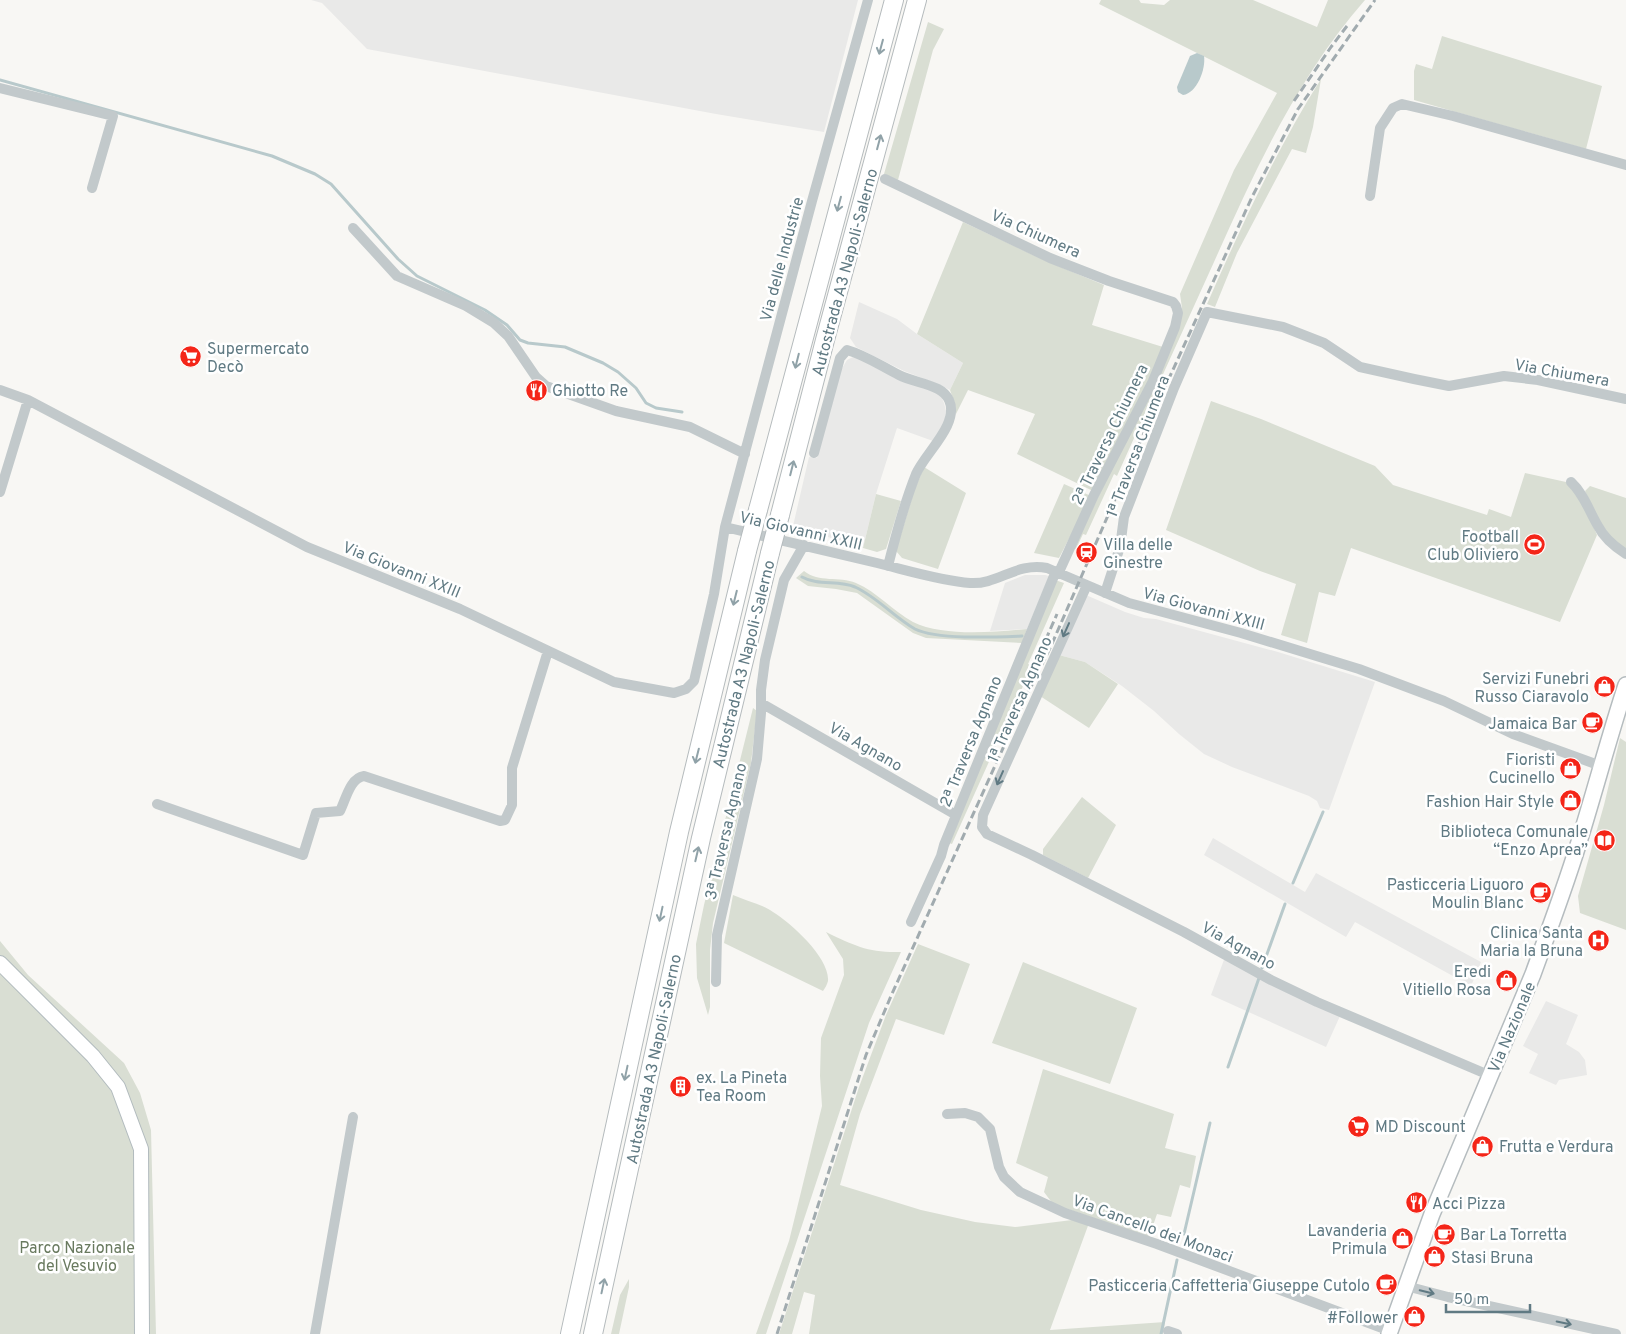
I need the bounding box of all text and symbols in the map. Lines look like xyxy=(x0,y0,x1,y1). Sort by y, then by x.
one-way arrow xyxy=(876,39,885,55)
one-way arrow xyxy=(875,134,884,150)
street label: Autostrada A3 Napoli-Salerno xyxy=(809,167,883,378)
street label: Via delle Industrie xyxy=(757,195,809,324)
one-way arrow xyxy=(833,195,843,211)
street label: Via Chiumera xyxy=(987,206,1083,264)
place label: Supermercato Decò xyxy=(207,340,309,378)
supermarket icon: Supermercato Decò xyxy=(179,345,203,369)
one-way arrow xyxy=(792,352,801,368)
street label: Via Chiumera xyxy=(1513,356,1611,392)
street label: 2ª Traversa Chiumera xyxy=(1068,361,1154,509)
street label: 1ª Traversa Chiumera xyxy=(1103,373,1175,521)
restaurant icon: Ghiotto Re xyxy=(524,378,548,402)
place label: Ghiotto Re xyxy=(552,382,628,402)
one-way arrow xyxy=(788,460,797,476)
street label: Via Giovanni XXIII xyxy=(737,508,864,556)
place label: Football Club Oliviero xyxy=(1427,528,1519,566)
sports icon: Football Club Oliviero xyxy=(1523,533,1547,557)
place label: Villa delle Ginestre xyxy=(1103,536,1173,574)
street label: Via Giovanni XXIII xyxy=(339,538,463,604)
station icon: Villa delle Ginestre xyxy=(1075,541,1099,565)
street label: Autostrada A3 Napoli-Salerno xyxy=(709,558,781,771)
street label: Via Giovanni XXIII xyxy=(1140,584,1267,636)
one-way arrow xyxy=(730,590,739,606)
one-way arrow xyxy=(1061,622,1071,637)
street label: 1ª Traversa Agnano xyxy=(984,634,1058,766)
place label: Servizi Funebri Russo Ciaravolo xyxy=(1475,670,1589,708)
street label: 2ª Traversa Agnano xyxy=(936,673,1007,810)
shop icon: Servizi Funebri Russo Ciaravolo xyxy=(1593,675,1617,699)
cafe icon: Jamaica Bar xyxy=(1581,711,1605,735)
place label: Jamaica Bar xyxy=(1488,715,1577,735)
street label: Via Agnano xyxy=(825,719,905,777)
one-way arrow xyxy=(692,748,701,764)
place label: Fioristi Cucinello xyxy=(1488,751,1555,789)
shop icon: Fioristi Cucinello xyxy=(1559,756,1583,780)
street label: 3ª Traversa Agnano xyxy=(701,761,752,902)
one-way arrow xyxy=(994,770,1004,785)
shop icon: Fashion Hair Style xyxy=(1558,789,1582,813)
place label: Fashion Hair Style xyxy=(1426,793,1554,813)
place label: Biblioteca Comunale “Enzo Aprea” xyxy=(1440,823,1588,861)
library icon: Biblioteca Comunale “Enzo Aprea” xyxy=(1592,828,1616,852)
one-way arrow xyxy=(693,846,702,862)
place label: Pasticceria Liguoro Moulin Blanc xyxy=(1387,876,1524,914)
cafe icon: Pasticceria Liguoro Moulin Blanc xyxy=(1528,881,1552,905)
one-way arrow xyxy=(656,906,665,922)
street label: Via Agnano xyxy=(1197,918,1279,975)
place label: Clinica Santa Maria la Bruna xyxy=(1480,924,1583,962)
hospital icon: Clinica Santa Maria la Bruna xyxy=(1587,929,1611,953)
street label: Autostrada A3 Napoli-Salerno xyxy=(623,953,687,1166)
place label: Eredi Vitiello Rosa xyxy=(1402,963,1491,1001)
shop icon: Eredi Vitiello Rosa xyxy=(1495,968,1519,992)
street label: Via Nazionale xyxy=(1485,979,1541,1076)
one-way arrow xyxy=(621,1065,631,1081)
place label: ex. La Pineta Tea Room xyxy=(696,1069,787,1107)
building icon: ex. La Pineta Tea Room xyxy=(668,1074,692,1098)
supermarket icon: MD Discount xyxy=(1347,1114,1371,1138)
place label: MD Discount xyxy=(1375,1118,1466,1138)
shop icon: Frutta e Verdura xyxy=(1471,1134,1495,1158)
place label: Frutta e Verdura xyxy=(1499,1138,1613,1158)
street label: Via Cancello dei Monaci xyxy=(1069,1191,1235,1268)
restaurant icon: Acci Pizza xyxy=(1404,1191,1428,1215)
place label: Acci Pizza xyxy=(1432,1195,1505,1215)
place label: Lavanderia Primula xyxy=(1308,1222,1387,1260)
cafe icon: Bar La Torretta xyxy=(1432,1222,1456,1246)
place label: Bar La Torretta xyxy=(1460,1226,1567,1246)
shop icon: Lavanderia Primula xyxy=(1391,1227,1415,1251)
park label: Parco Nazionale del Vesuvio xyxy=(19,1239,135,1277)
shop icon: Stasi Bruna xyxy=(1423,1245,1447,1269)
place label: Stasi Bruna xyxy=(1451,1249,1533,1269)
cafe icon: Pasticceria Caffetteria Giuseppe Cutolo xyxy=(1374,1273,1398,1297)
place label: Pasticceria Caffetteria Giuseppe Cutolo xyxy=(1088,1277,1370,1297)
one-way arrow xyxy=(599,1279,608,1295)
scale bar xyxy=(1446,1282,1530,1314)
one-way arrow xyxy=(1418,1288,1434,1297)
text: 50 m xyxy=(1454,1291,1489,1310)
shop icon: #Follower xyxy=(1402,1305,1426,1329)
place label: #Follower xyxy=(1327,1309,1398,1329)
one-way arrow xyxy=(1556,1319,1572,1328)

